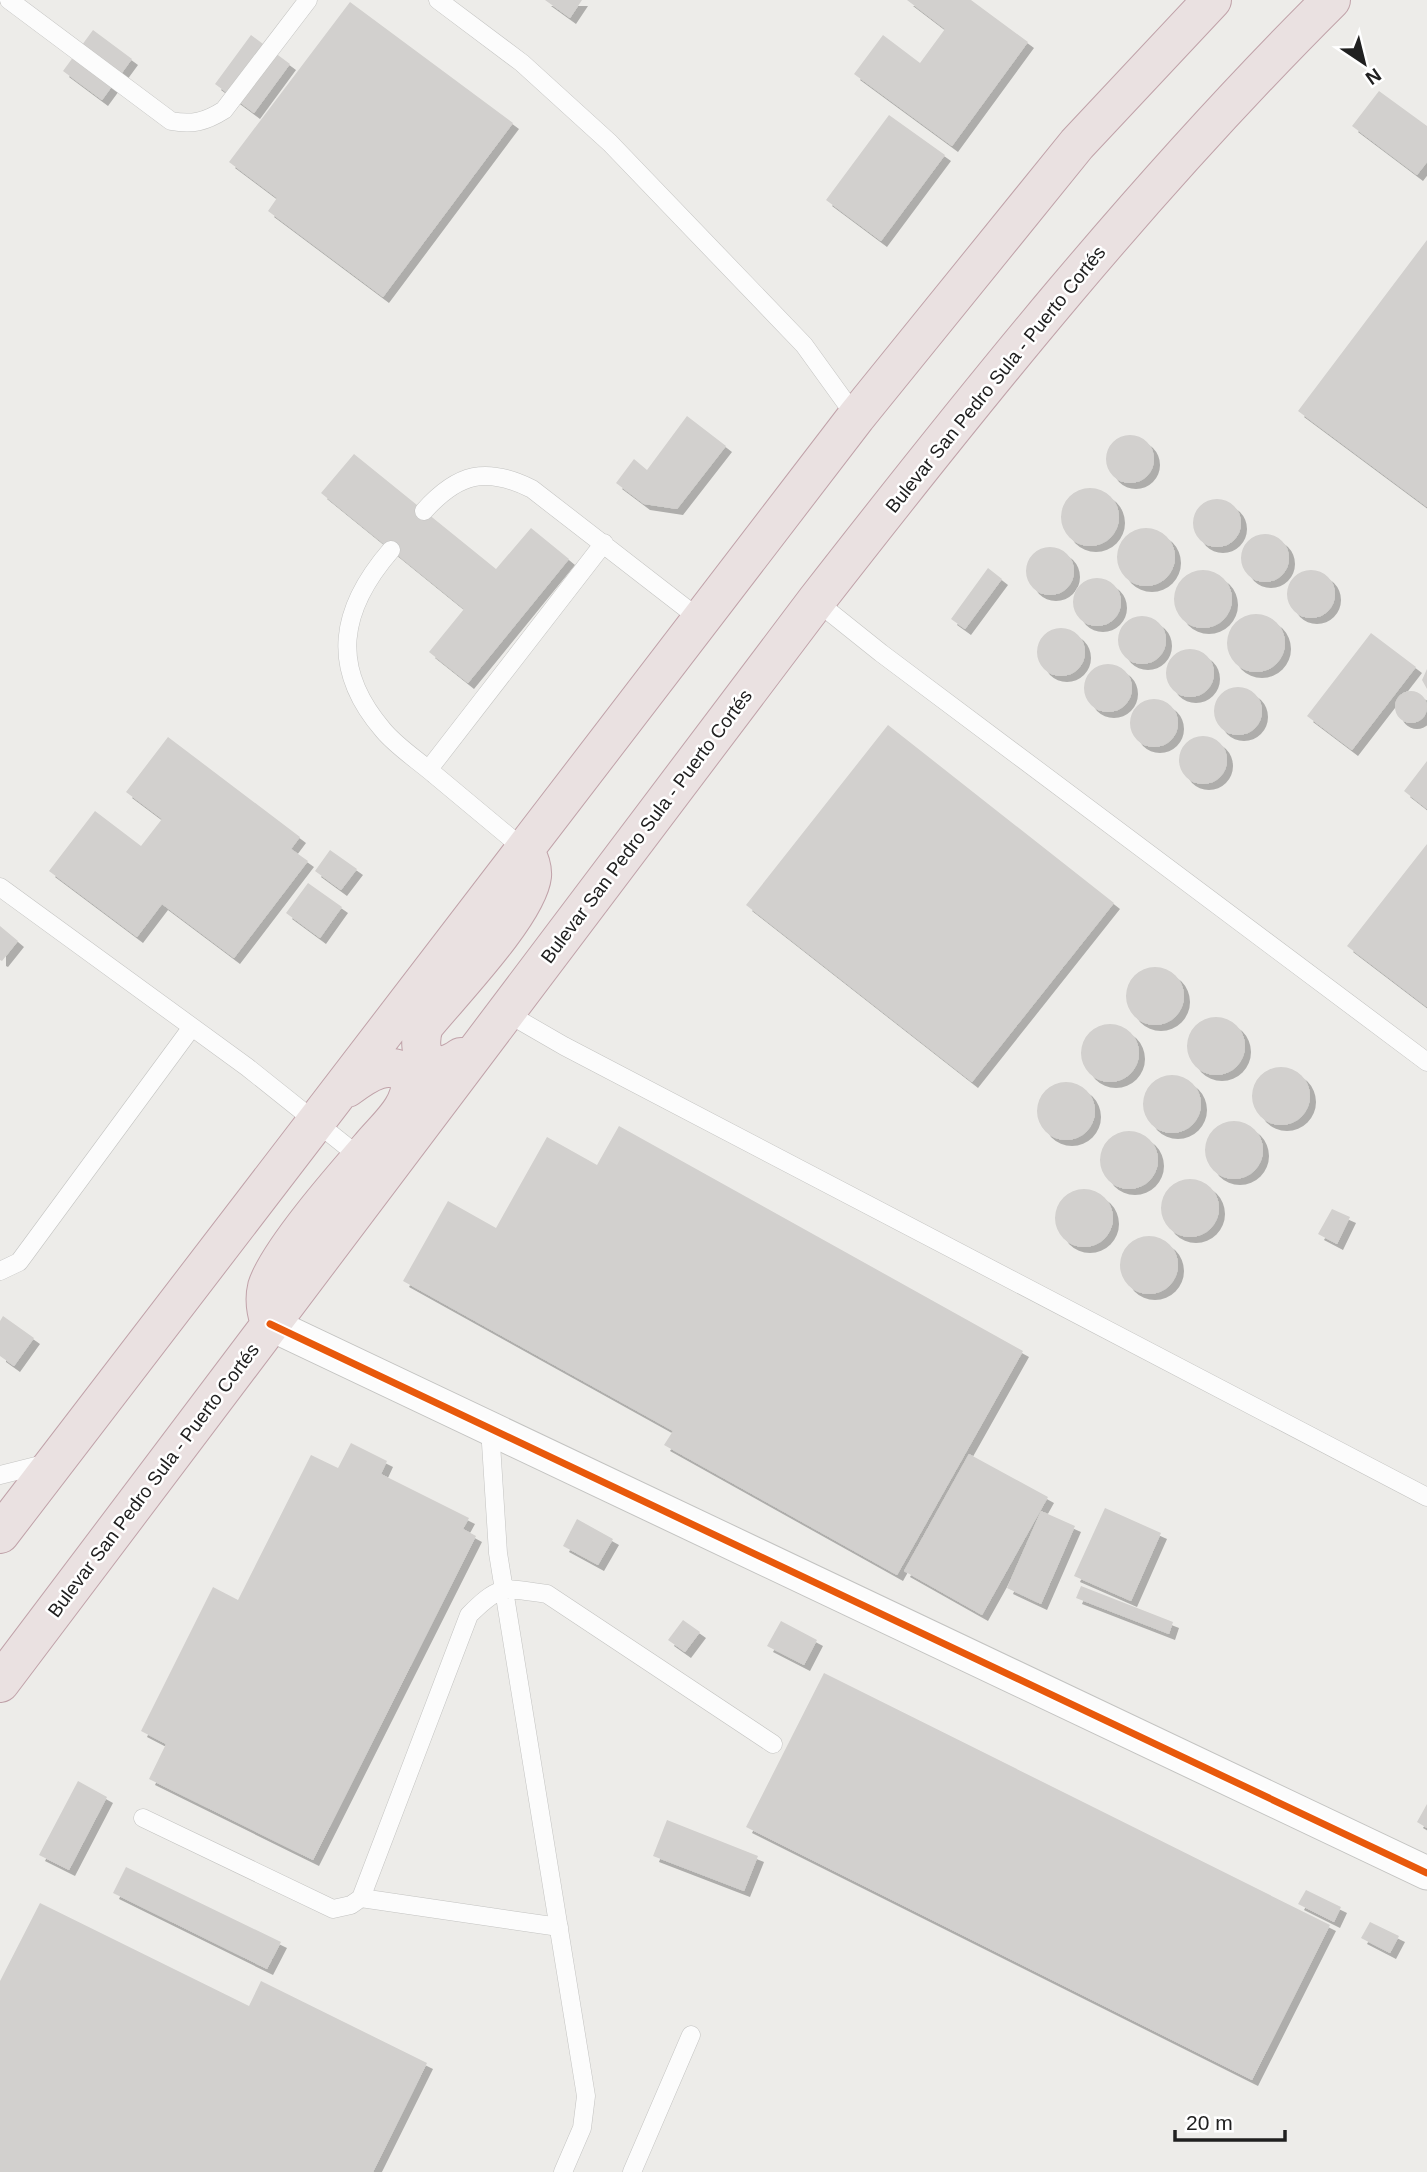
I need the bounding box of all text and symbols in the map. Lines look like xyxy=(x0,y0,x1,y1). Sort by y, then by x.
north arrow xyxy=(1329,28,1399,98)
text: N xyxy=(1362,64,1385,89)
street label: Bulevar San Pedro Sula - Puerto Cortés xyxy=(881,242,1110,517)
street label: Bulevar San Pedro Sula - Puerto Cortés xyxy=(537,685,756,967)
street label: Bulevar San Pedro Sula - Puerto Cortés xyxy=(44,1339,263,1621)
scale bar xyxy=(1175,2098,1285,2142)
text: 20 m xyxy=(1186,2111,1233,2134)

